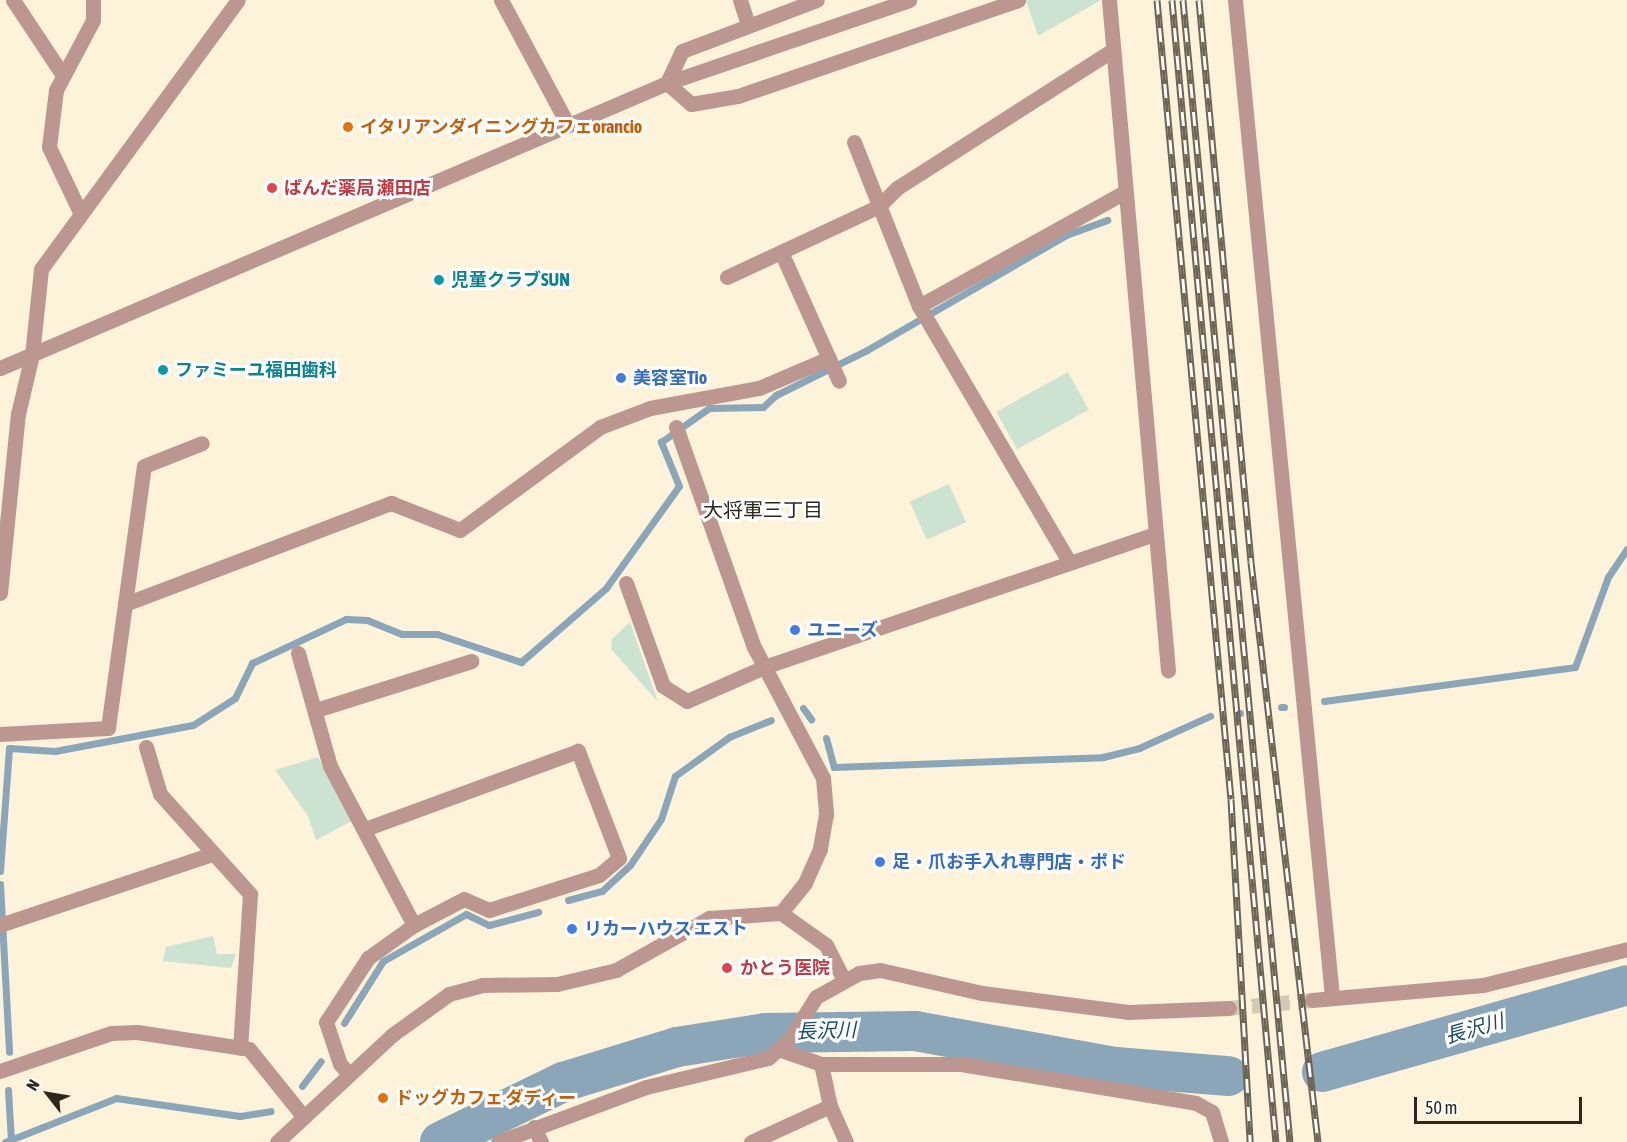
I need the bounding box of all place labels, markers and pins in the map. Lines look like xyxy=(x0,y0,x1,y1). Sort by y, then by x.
place label: イタリアンダイニングカフェorancio xyxy=(360,116,644,138)
marker: イタリアンダイニングカフェorancio xyxy=(341,120,355,134)
place label: ぱんだ薬局 瀬田店 xyxy=(284,177,430,199)
marker: ぱんだ薬局 瀬田店 xyxy=(265,181,279,195)
place label: 児童クラブSUN xyxy=(451,269,570,291)
marker: 児童クラブSUN xyxy=(432,273,446,287)
place label: ファミーユ福田歯科 xyxy=(175,359,337,381)
marker: ファミーユ福田歯科 xyxy=(156,363,170,377)
place label: 美容室Tio xyxy=(633,367,707,389)
marker: 美容室Tio xyxy=(614,371,628,385)
place label: ユニーズ xyxy=(807,619,879,641)
marker: ユニーズ xyxy=(788,623,802,637)
place label: 足・爪お手入れ専門店・ポド xyxy=(892,851,1126,873)
marker: 足・爪お手入れ専門店・ポド xyxy=(873,855,887,869)
place label: リカーハウス エスト xyxy=(584,918,748,940)
marker: リカーハウス エスト xyxy=(565,922,579,936)
place label: かとう医院 xyxy=(740,957,830,979)
marker: かとう医院 xyxy=(718,959,736,977)
place label: ドッグカフェ ダディー xyxy=(395,1087,577,1109)
marker: ドッグカフェ ダディー xyxy=(376,1091,390,1105)

